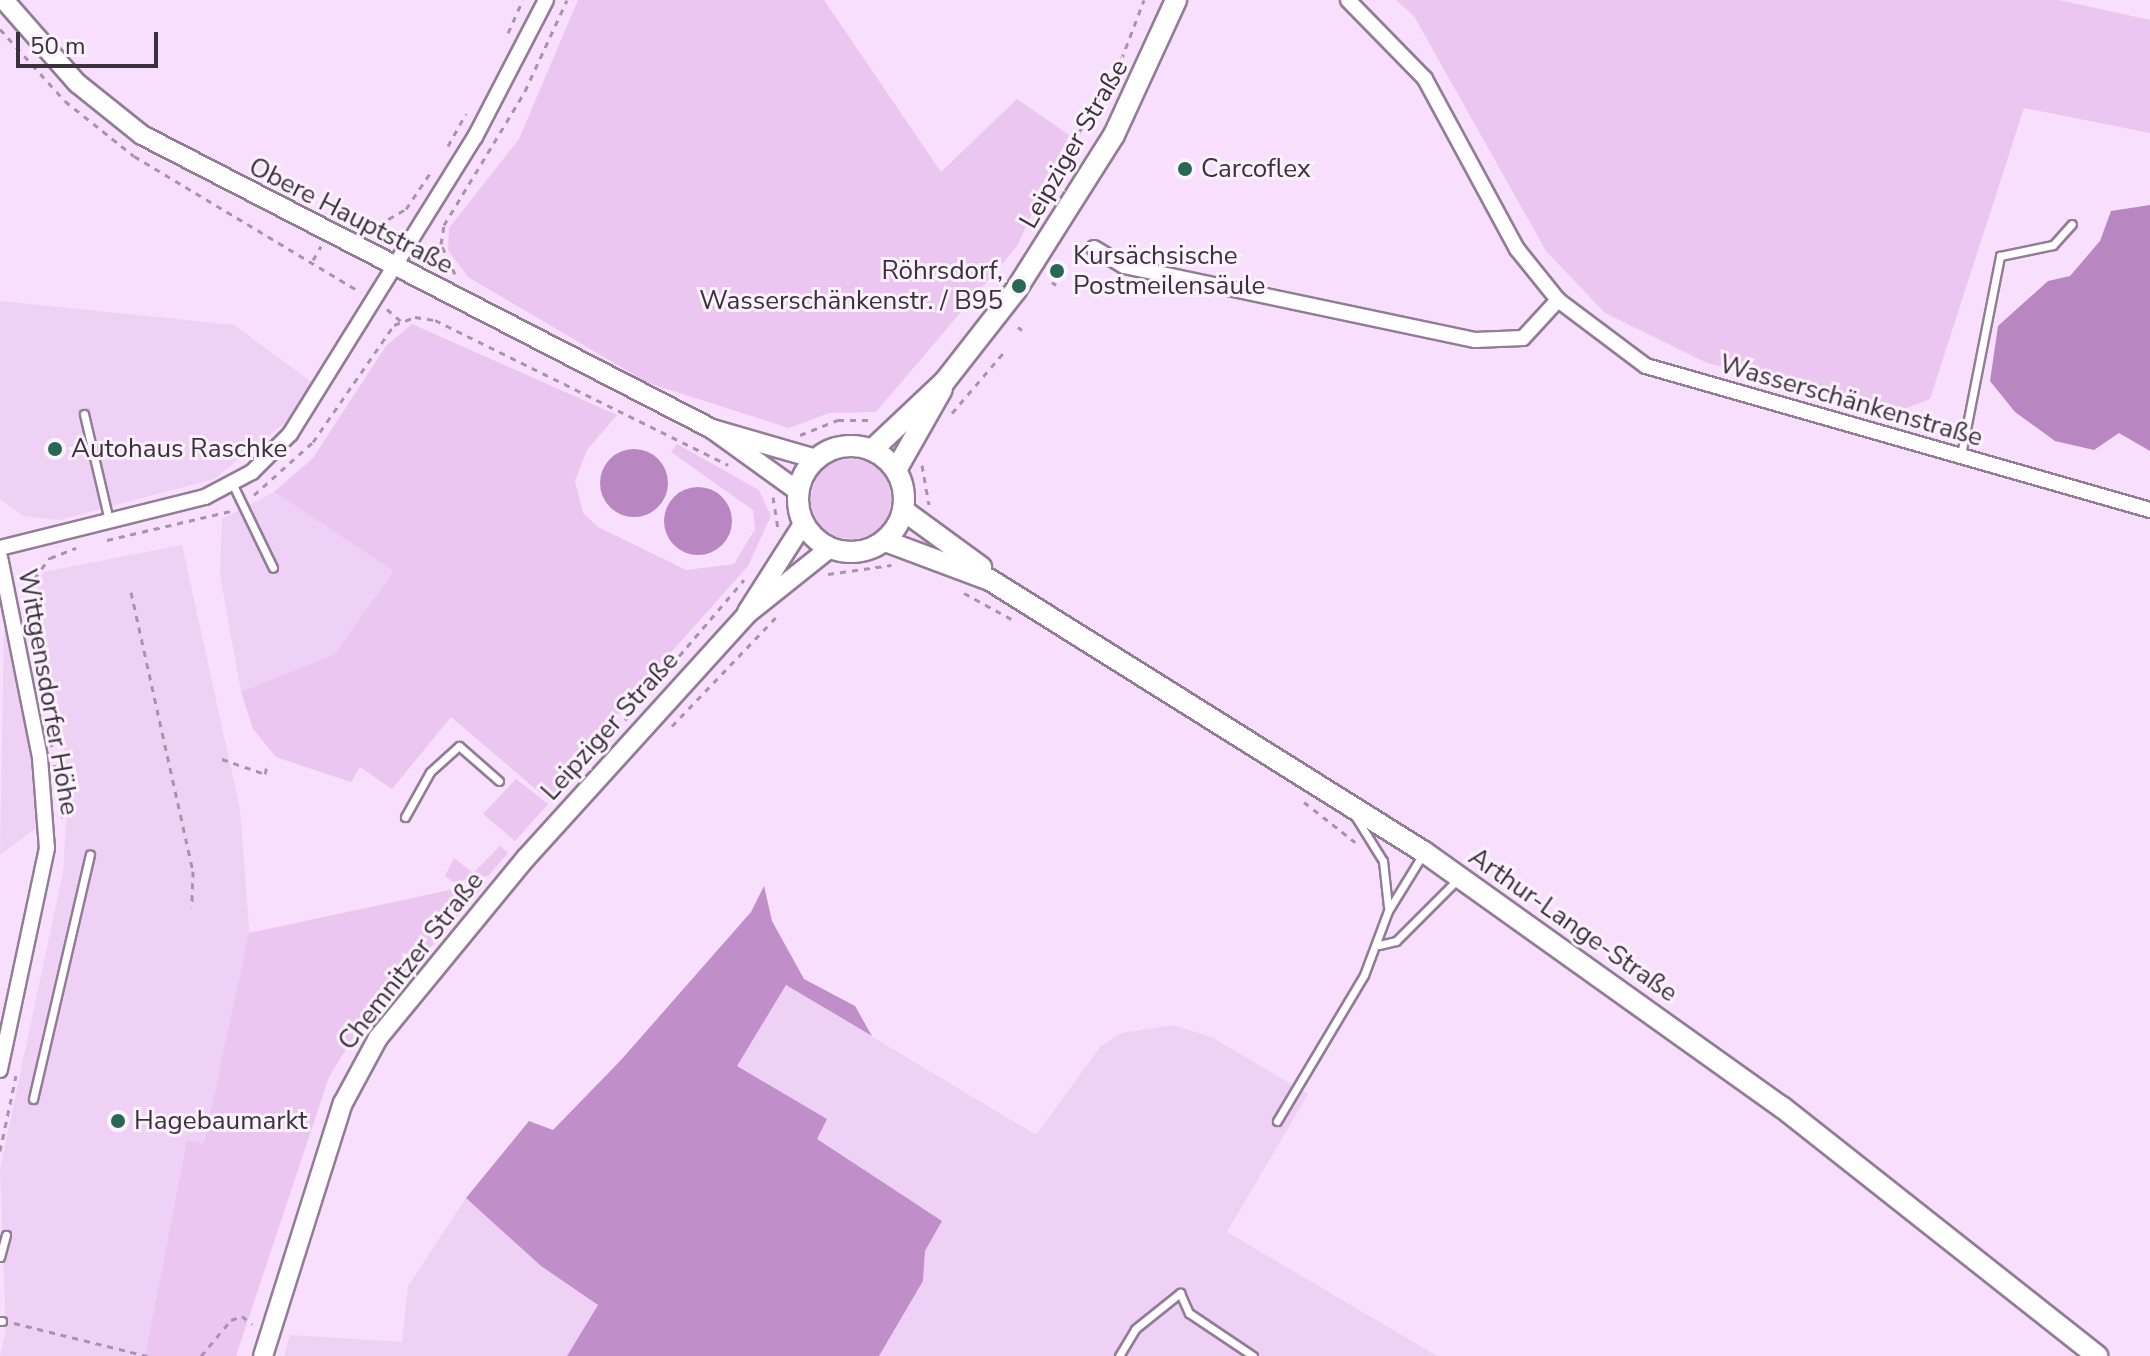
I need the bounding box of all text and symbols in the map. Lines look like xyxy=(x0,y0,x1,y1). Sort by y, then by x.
scale bar xyxy=(20,16,162,66)
text: 50 m xyxy=(30,30,86,62)
street label: Leipziger Straße xyxy=(1013,54,1135,234)
street label: Obere Hauptstraße xyxy=(244,151,458,281)
place label: Carcoflex xyxy=(1201,153,1311,185)
marker: Carcoflex xyxy=(1176,160,1194,178)
place label: Kursächsische Postmeilensäule xyxy=(1073,240,1265,302)
place label: Röhrsdorf, Wasserschänkenstr. / B95 xyxy=(699,255,1003,316)
marker: Kursächsische Postmeilensäule xyxy=(1048,262,1066,280)
marker: Röhrsdorf, Wasserschänkenstr. / B95 xyxy=(1010,277,1028,295)
street label: Wasserschänkenstraße xyxy=(1716,348,1986,454)
place label: Autohaus Raschke xyxy=(71,433,287,465)
marker: Autohaus Raschke xyxy=(46,440,64,458)
street label: Wittgensdorfer Höhe xyxy=(11,567,85,817)
street label: Leipziger Straße xyxy=(535,645,685,807)
street label: Arthur-Lange-Straße xyxy=(1463,841,1683,1009)
street label: Chemnitzer Straße xyxy=(332,866,490,1056)
place label: Hagebaumarkt xyxy=(134,1105,307,1137)
marker: Hagebaumarkt xyxy=(109,1112,127,1130)

